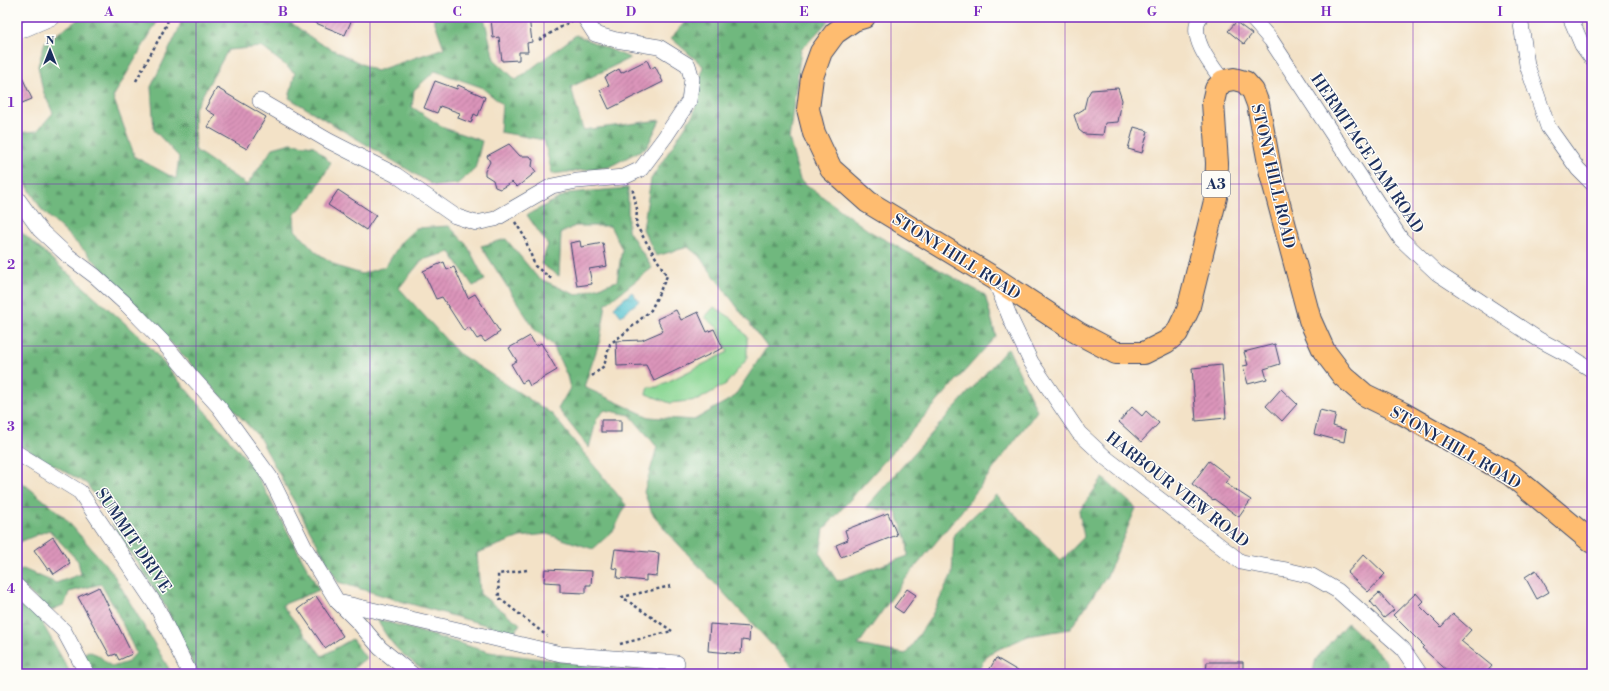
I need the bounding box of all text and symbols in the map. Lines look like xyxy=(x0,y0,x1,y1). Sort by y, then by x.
text: A xyxy=(103,4,114,20)
text: B xyxy=(278,4,288,20)
text: C xyxy=(452,4,462,20)
text: D xyxy=(626,4,636,20)
text: E xyxy=(799,4,809,20)
text: F xyxy=(973,4,983,20)
text: G xyxy=(1147,4,1158,20)
text: H xyxy=(1321,4,1332,20)
text: I xyxy=(1497,4,1503,20)
north arrow xyxy=(30,30,70,70)
text: N xyxy=(46,34,55,48)
street label: HERMITAGE DAM ROAD xyxy=(1306,70,1428,237)
text: 1 xyxy=(8,95,15,111)
street label: STONY HILL ROAD xyxy=(1247,102,1299,250)
road number: A3 xyxy=(1202,171,1230,197)
street label: STONY HILL ROAD xyxy=(889,209,1024,304)
text: 2 xyxy=(7,257,15,273)
street label: STONY HILL ROAD xyxy=(1387,402,1524,493)
text: 3 xyxy=(7,419,15,435)
street label: HARBOUR VIEW ROAD xyxy=(1102,428,1253,552)
street label: SUMMIT DRIVE xyxy=(91,484,176,597)
text: 4 xyxy=(7,581,16,597)

